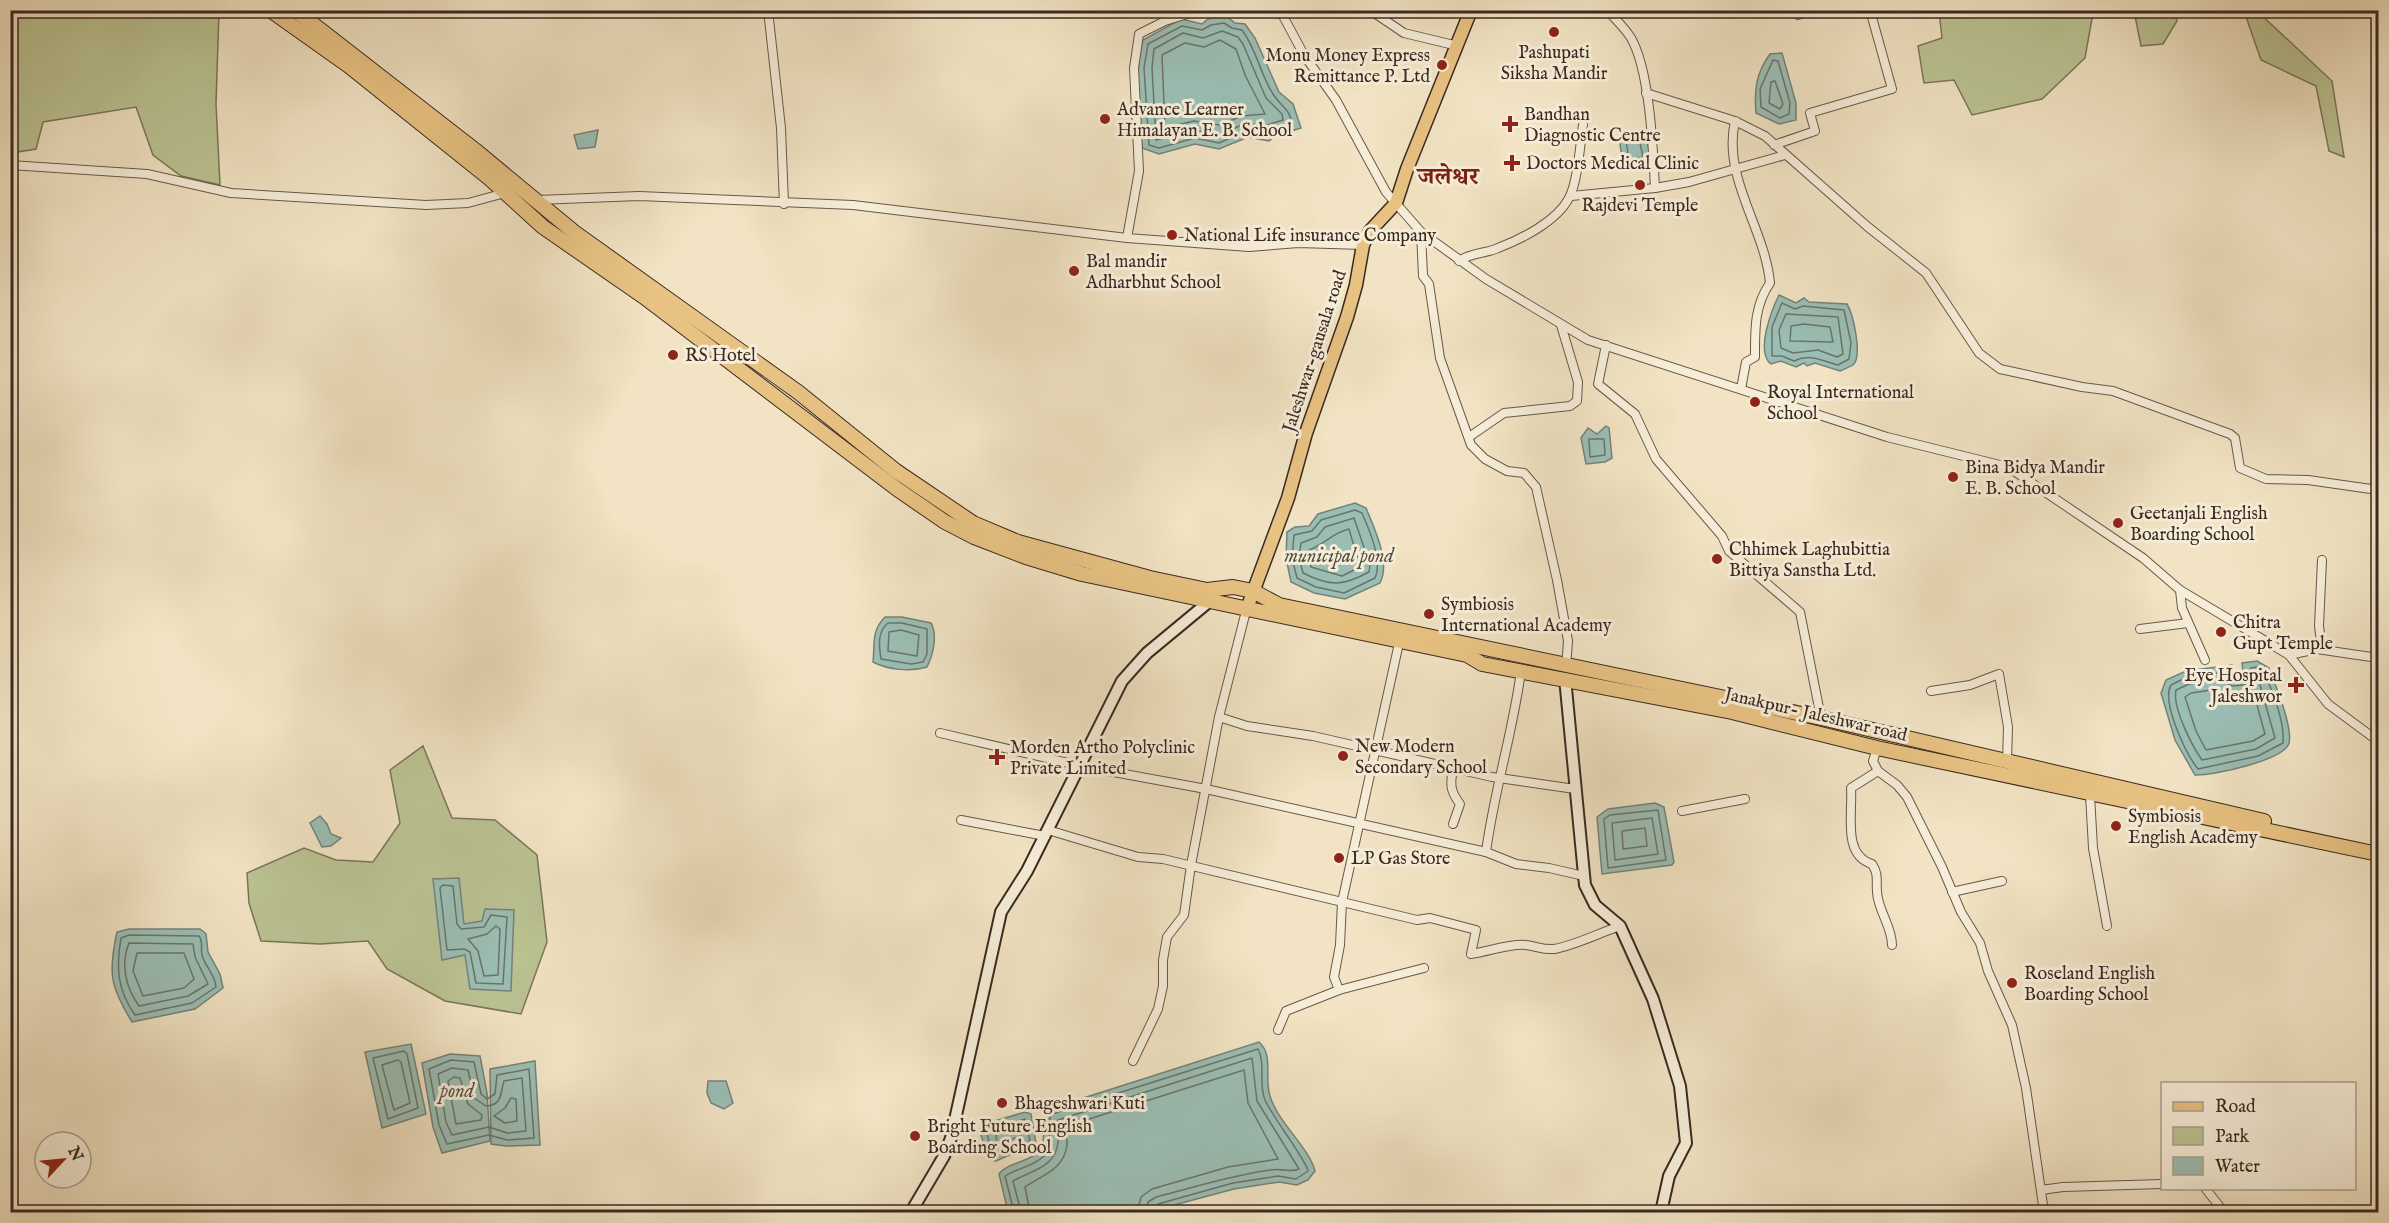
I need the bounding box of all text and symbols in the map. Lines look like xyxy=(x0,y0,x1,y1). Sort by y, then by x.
marker: Pashupati Siksha Mandir xyxy=(1547,25,1561,39)
place label: Pashupati Siksha Mandir xyxy=(1501,42,1608,86)
place label: Monu Money Express Remittance P. Ltd xyxy=(1265,45,1430,89)
marker: Monu Money Express Remittance P. Ltd xyxy=(1435,58,1449,72)
place label: Advance Learner Himalayan E. B. School xyxy=(1116,99,1292,143)
place label: Bandhan Diagnostic Centre xyxy=(1524,104,1661,148)
marker: Advance Learner Himalayan E. B. School xyxy=(1098,112,1112,126)
marker: Bandhan Diagnostic Centre xyxy=(1501,115,1519,133)
place label: Doctors Medical Clinic xyxy=(1526,153,1699,176)
marker: Doctors Medical Clinic xyxy=(1503,154,1521,172)
district label: जलेश्वर xyxy=(1415,162,1481,193)
marker: Rajdevi Temple xyxy=(1633,178,1647,192)
place label: Rajdevi Temple xyxy=(1582,195,1698,218)
place label: National Life insurance Company xyxy=(1184,225,1436,248)
marker: National Life insurance Company xyxy=(1165,228,1179,242)
place label: Bal mandir Adharbhut School xyxy=(1085,251,1221,295)
marker: Bal mandir Adharbhut School xyxy=(1067,264,1081,278)
street label: Jaleshwar-gausala road xyxy=(1278,267,1353,437)
place label: RS Hotel xyxy=(685,345,756,368)
marker: RS Hotel xyxy=(666,348,680,362)
place label: Royal International School xyxy=(1767,382,1914,426)
marker: Royal International School xyxy=(1748,395,1762,409)
place label: Bina Bidya Mandir E. B. School xyxy=(1965,457,2105,501)
marker: Bina Bidya Mandir E. B. School xyxy=(1946,470,1960,484)
place label: Geetanjali English Boarding School xyxy=(2130,503,2268,547)
marker: Geetanjali English Boarding School xyxy=(2111,516,2125,530)
place label: Chhimek Laghubittia Bittiya Sanstha Ltd. xyxy=(1729,539,1890,583)
water label: municipal pond xyxy=(1284,544,1395,569)
marker: Chhimek Laghubittia Bittiya Sanstha Ltd. xyxy=(1710,552,1724,566)
place label: Symbiosis International Academy xyxy=(1441,594,1612,638)
marker: Symbiosis International Academy xyxy=(1422,607,1436,621)
place label: Chitra Gupt Temple xyxy=(2233,612,2333,656)
marker: Chitra Gupt Temple xyxy=(2214,625,2228,639)
place label: Eye Hospital Jaleshwor xyxy=(2184,665,2282,709)
marker: Eye Hospital Jaleshwor xyxy=(2287,676,2305,694)
street label: Janakpur- Jaleshwar road xyxy=(1720,683,1910,748)
place label: New Modern Secondary School xyxy=(1355,736,1487,780)
place label: Morden Artho Polyclinic Private Limited xyxy=(1010,737,1195,781)
marker: Morden Artho Polyclinic Private Limited xyxy=(988,748,1006,766)
marker: New Modern Secondary School xyxy=(1336,749,1350,763)
place label: Symbiosis English Academy xyxy=(2128,806,2258,850)
marker: Symbiosis English Academy xyxy=(2109,819,2123,833)
place label: LP Gas Store xyxy=(1351,848,1450,871)
marker: LP Gas Store xyxy=(1332,851,1346,865)
place label: Roseland English Boarding School xyxy=(2024,963,2156,1007)
marker: Roseland English Boarding School xyxy=(2005,976,2019,990)
water label: pond xyxy=(436,1079,476,1104)
legend xyxy=(2161,1082,2356,1190)
place label: Bhageshwari Kuti xyxy=(1014,1093,1145,1116)
marker: Bhageshwari Kuti xyxy=(995,1096,1009,1110)
text: Road xyxy=(2215,1096,2256,1119)
place label: Bright Future English Boarding School xyxy=(927,1116,1093,1160)
text: Park xyxy=(2215,1126,2250,1149)
marker: Bright Future English Boarding School xyxy=(908,1129,922,1143)
north arrow xyxy=(33,1130,93,1190)
text: N xyxy=(62,1143,87,1165)
text: Water xyxy=(2215,1156,2260,1179)

